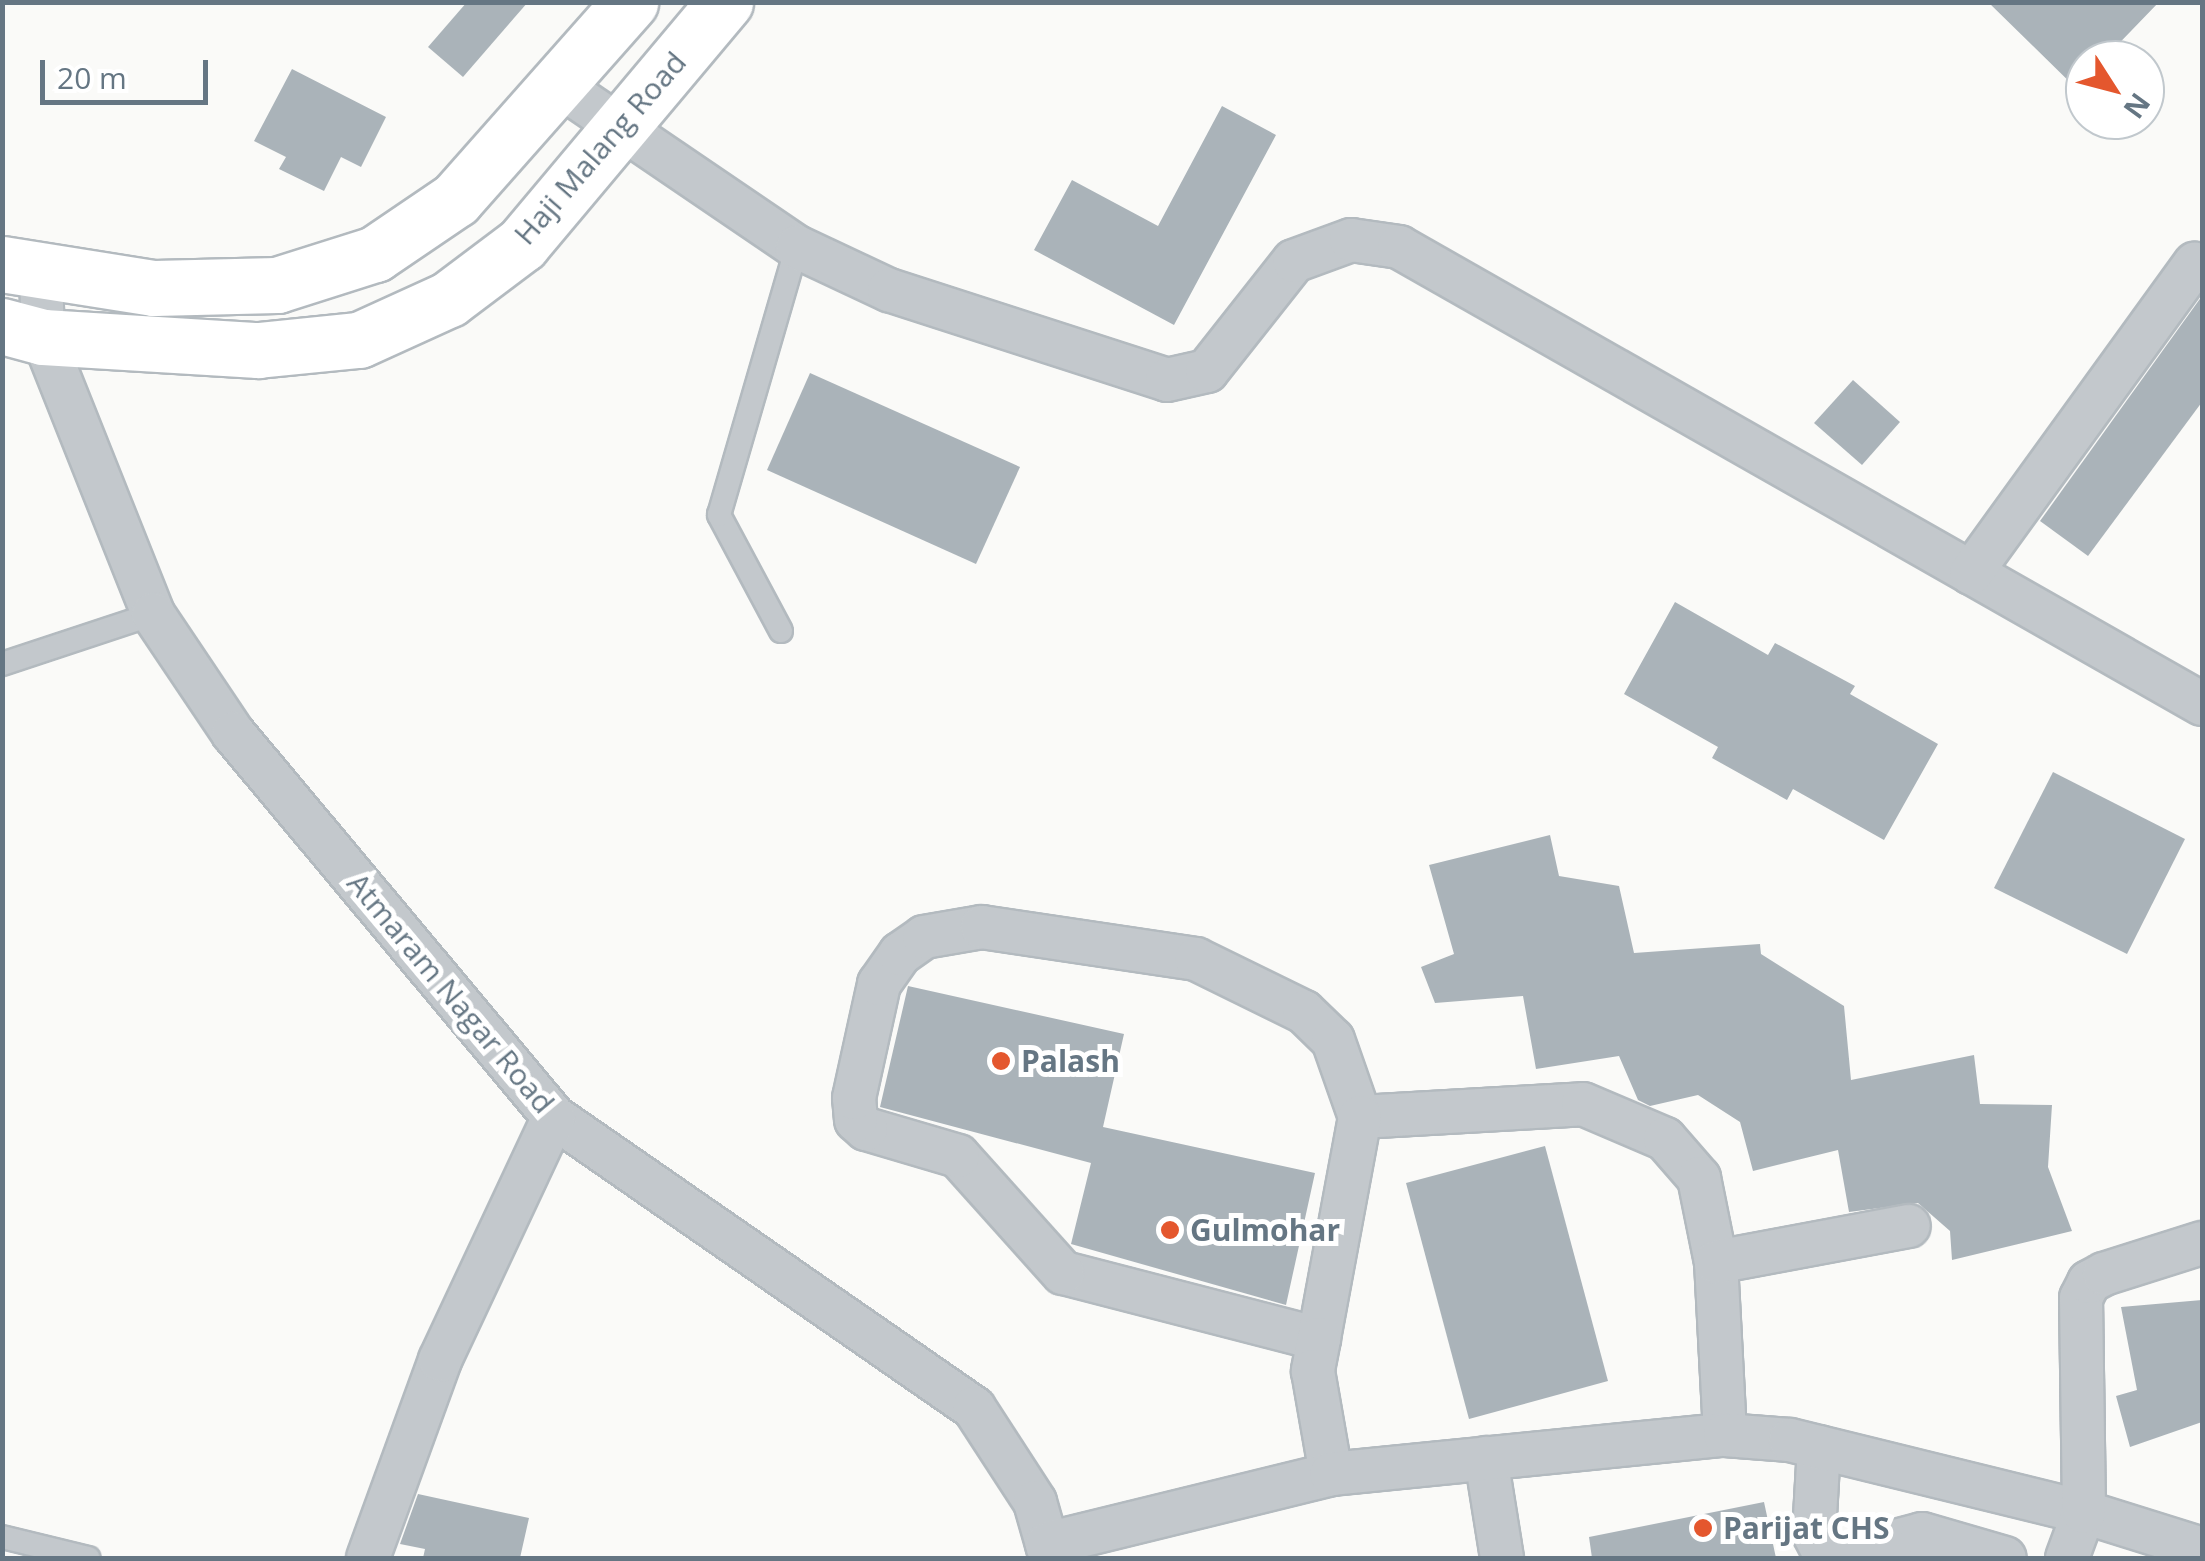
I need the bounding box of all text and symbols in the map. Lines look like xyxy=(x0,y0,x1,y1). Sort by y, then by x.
scale bar xyxy=(45,40,212,102)
north arrow xyxy=(2065,40,2165,140)
street label: Haji Malang Road xyxy=(506,44,694,252)
text: 20 m xyxy=(57,57,127,98)
text: N xyxy=(2116,86,2160,127)
street label: Atmaram Nagar Road xyxy=(340,866,562,1120)
place label: Palash xyxy=(1021,1043,1120,1079)
marker: Palash xyxy=(990,1050,1012,1072)
place label: Gulmohar xyxy=(1190,1212,1340,1248)
marker: Gulmohar xyxy=(1159,1219,1181,1241)
place label: Parijat CHS xyxy=(1723,1510,1889,1546)
marker: Parijat CHS xyxy=(1692,1517,1714,1539)

